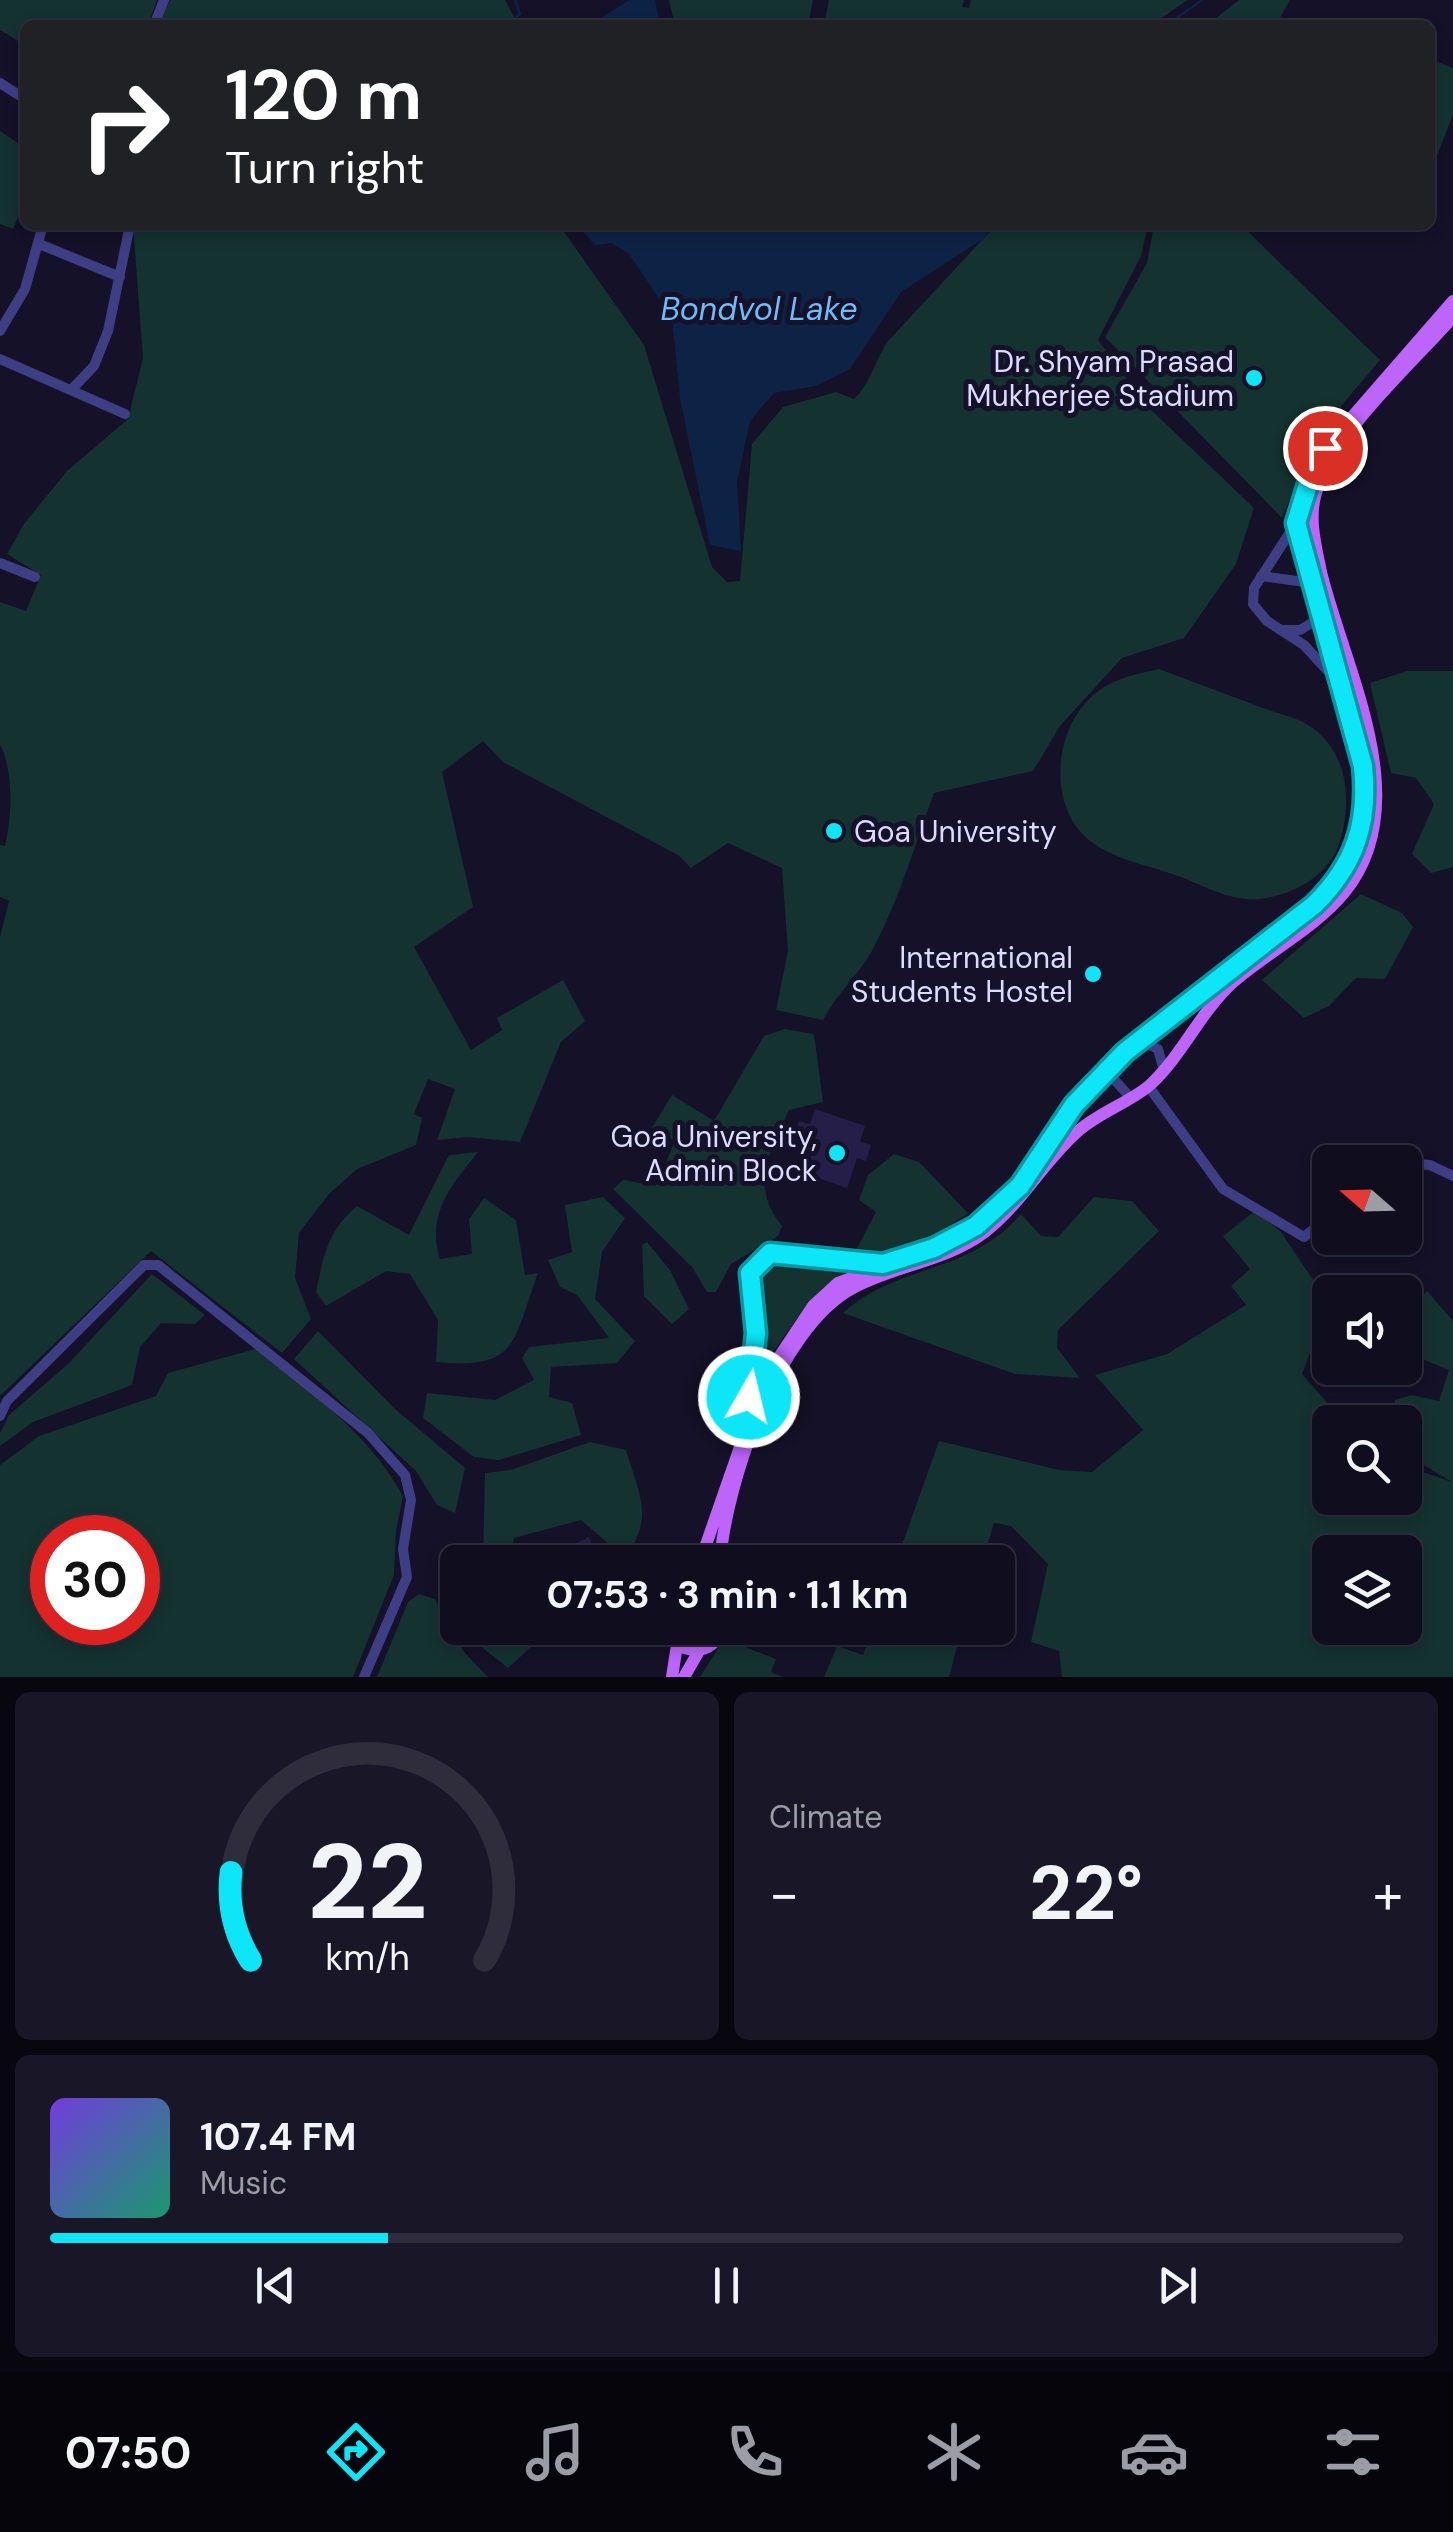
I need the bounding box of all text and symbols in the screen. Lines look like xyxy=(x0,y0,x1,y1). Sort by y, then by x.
text: 120 m xyxy=(225,50,422,141)
icon: right xyxy=(60,60,190,190)
text: Turn right xyxy=(225,138,424,197)
water label: Bondvol Lake xyxy=(660,288,858,330)
place label: Dr. Shyam Prasad Mukherjee Stadium xyxy=(966,342,1234,415)
marker: Dr. Shyam Prasad Mukherjee Stadium xyxy=(1243,367,1265,389)
pin xyxy=(1283,406,1368,491)
icon: arrive xyxy=(1298,421,1353,476)
place label: Goa University xyxy=(854,812,1057,851)
marker: Goa University xyxy=(823,820,845,842)
place label: International Students Hostel xyxy=(851,938,1073,1011)
marker: International Students Hostel xyxy=(1082,963,1104,985)
place label: Goa University, Admin Block xyxy=(611,1117,817,1190)
marker: Goa University, Admin Block xyxy=(826,1142,848,1164)
north arrow xyxy=(1312,1145,1422,1255)
map controls xyxy=(1312,1145,1422,1645)
button: sound xyxy=(1312,1275,1422,1385)
position arrow xyxy=(697,1345,801,1449)
button: search xyxy=(1312,1405,1422,1515)
speed limit sign: 30 xyxy=(30,1515,160,1645)
button: layers xyxy=(1312,1535,1422,1645)
text: 07:53 · 3 min · 1.1 km xyxy=(546,1570,909,1620)
text: Climate xyxy=(769,1796,883,1838)
text: 22 xyxy=(307,1815,427,1950)
text: 22° xyxy=(1029,1845,1143,1942)
text: − xyxy=(769,1858,799,1930)
text: + xyxy=(1373,1858,1403,1930)
text: km/h xyxy=(325,1935,409,1981)
text: 107.4 FM xyxy=(200,2112,357,2162)
text: Music xyxy=(200,2162,287,2204)
icon: previous xyxy=(248,2258,303,2313)
icon: pause xyxy=(699,2258,754,2313)
icon: next xyxy=(1150,2258,1205,2313)
icon: directions xyxy=(321,2417,391,2487)
icon: music xyxy=(520,2417,590,2487)
icon: phone xyxy=(720,2417,790,2487)
icon: climate xyxy=(919,2417,989,2487)
icon: car xyxy=(1119,2417,1189,2487)
icon: filters xyxy=(1318,2417,1388,2487)
text: 07:50 xyxy=(65,2423,191,2482)

